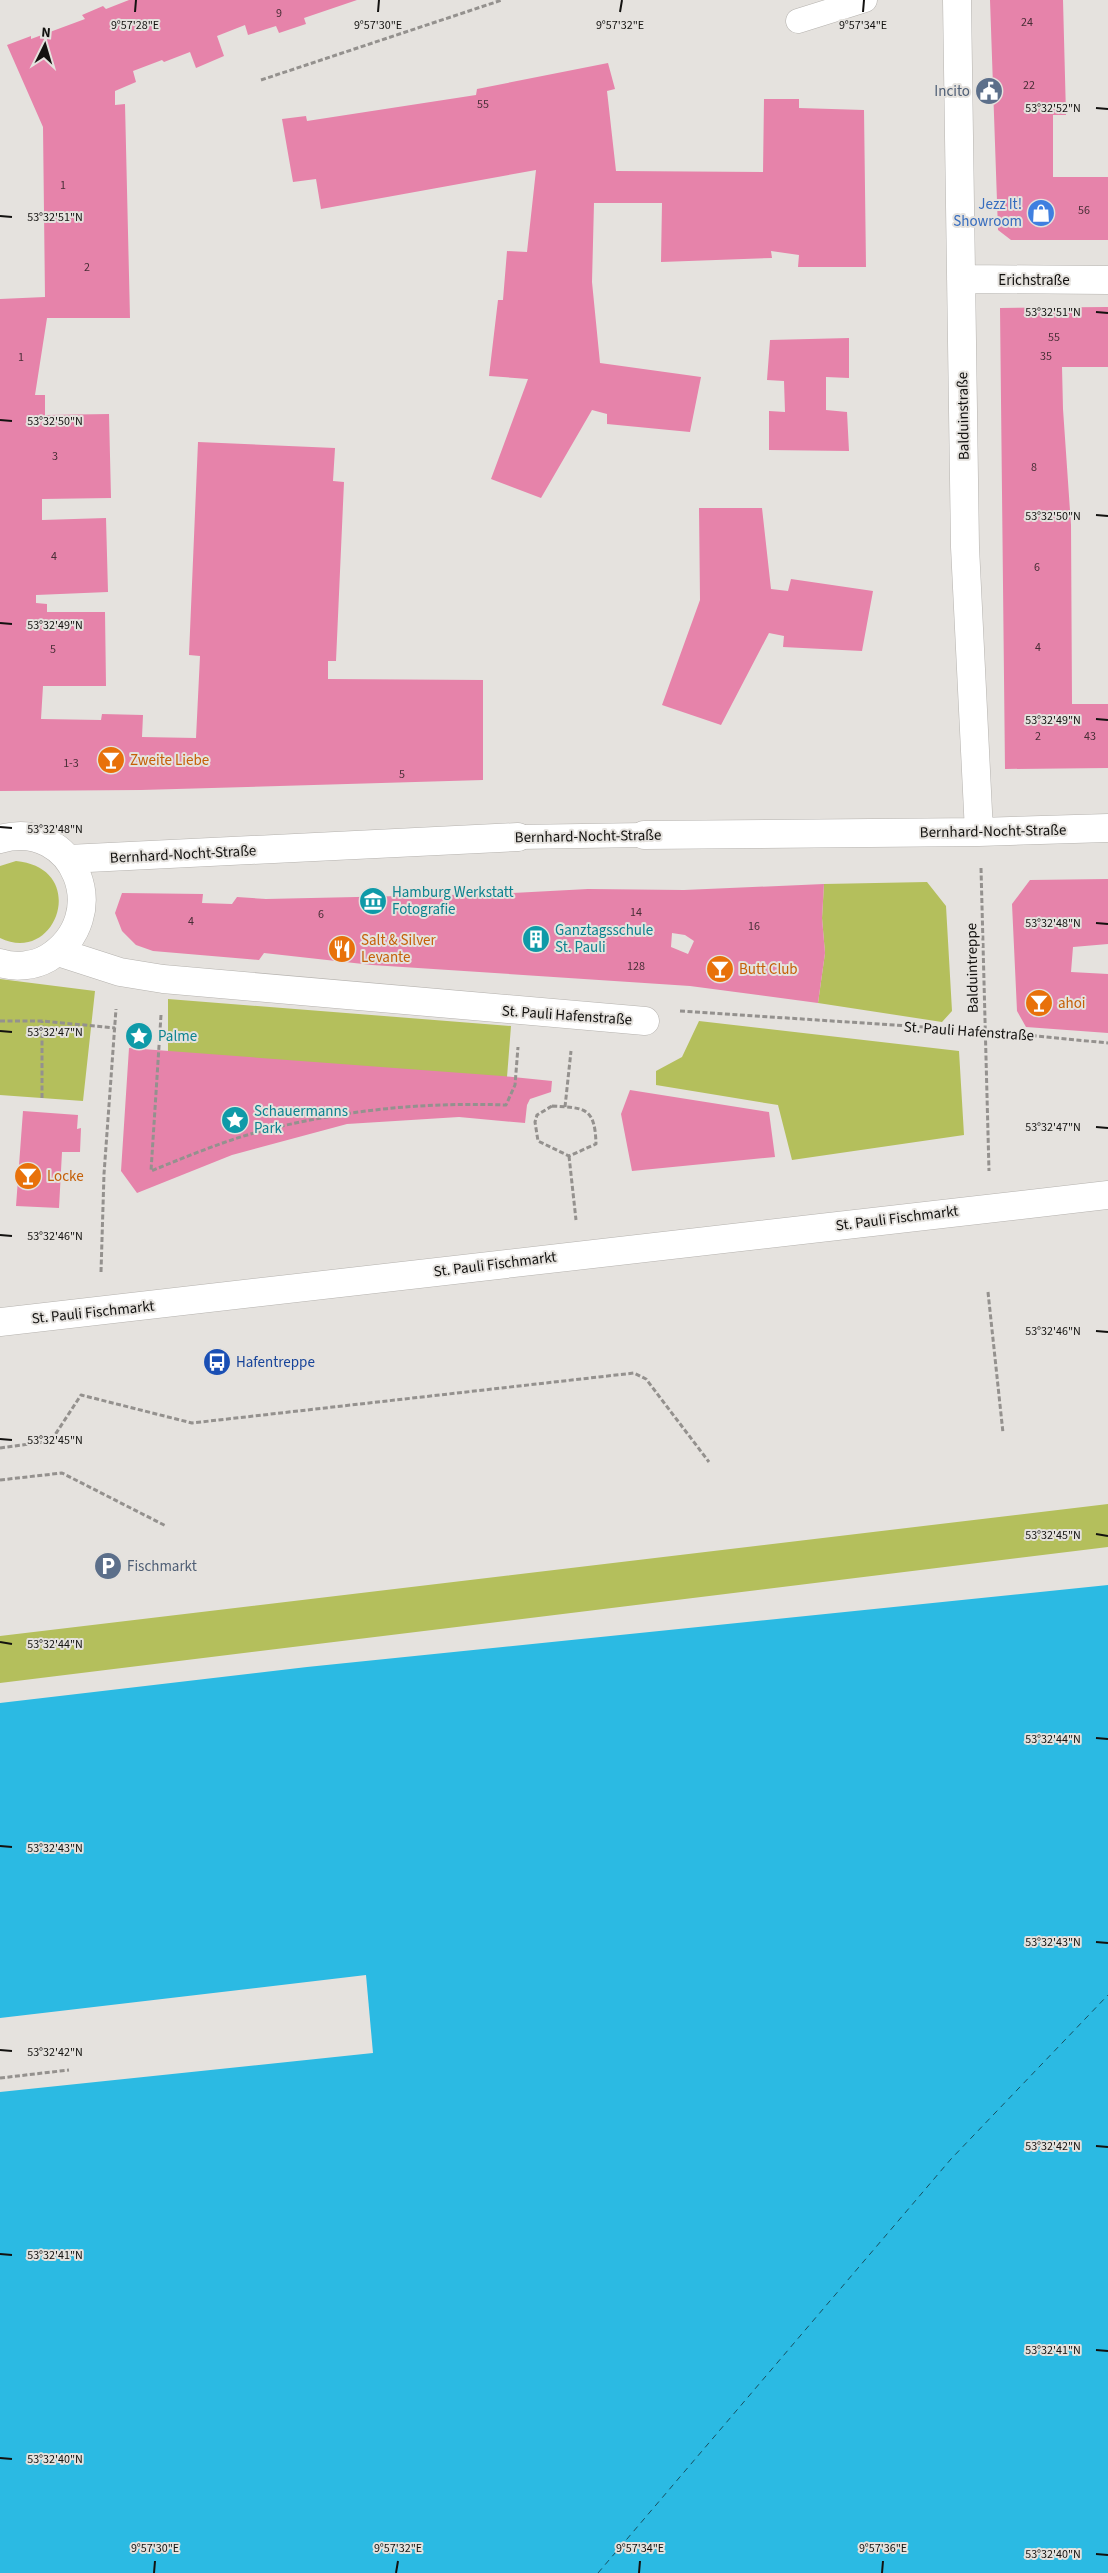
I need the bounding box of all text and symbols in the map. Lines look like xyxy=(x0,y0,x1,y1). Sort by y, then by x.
house number: 9 xyxy=(276,5,282,22)
house number: 24 xyxy=(1021,14,1033,31)
text: 9°57'28"E xyxy=(111,17,159,34)
text: 9°57'30"E xyxy=(354,17,402,34)
text: 9°57'32"E xyxy=(596,17,644,34)
text: 9°57'34"E xyxy=(839,17,887,34)
north arrow xyxy=(20,20,70,70)
text: N xyxy=(41,23,52,43)
public building icon: Incito xyxy=(974,76,1004,106)
house number: 22 xyxy=(1023,77,1035,94)
place label: Incito xyxy=(934,81,970,102)
house number: 55 xyxy=(477,96,489,113)
text: 53°32'52"N xyxy=(1025,100,1081,117)
house number: 1 xyxy=(60,177,66,194)
place label: Jezz It! Showroom xyxy=(953,194,1022,232)
shop icon: Jezz It! Showroom xyxy=(1026,198,1056,228)
house number: 56 xyxy=(1078,202,1090,219)
text: 53°32'51"N xyxy=(27,209,83,226)
house number: 2 xyxy=(84,259,90,276)
street label: Erichstraße xyxy=(998,270,1070,291)
text: 53°32'51"N xyxy=(1025,304,1081,321)
house number: 55 xyxy=(1048,329,1060,346)
house number: 35 xyxy=(1040,348,1052,365)
house number: 1 xyxy=(18,349,24,366)
street label: Balduinstraße xyxy=(952,372,975,460)
text: 53°32'50"N xyxy=(27,413,83,430)
house number: 3 xyxy=(52,448,58,465)
house number: 8 xyxy=(1031,459,1037,476)
text: 53°32'50"N xyxy=(1025,508,1081,525)
house number: 4 xyxy=(51,548,57,565)
house number: 6 xyxy=(1034,559,1040,576)
text: 53°32'49"N xyxy=(27,617,83,634)
house number: 4 xyxy=(1035,639,1041,656)
house number: 5 xyxy=(50,641,56,658)
text: 53°32'49"N xyxy=(1025,712,1081,729)
house number: 2 xyxy=(1035,728,1041,745)
house number: 43 xyxy=(1084,728,1096,745)
bar icon: Zweite Liebe xyxy=(96,745,126,775)
place label: Zweite Liebe xyxy=(130,750,209,771)
house number: 1-3 xyxy=(63,755,79,772)
house number: 5 xyxy=(399,766,405,783)
street label: Bernhard-Nocht-Straße xyxy=(920,820,1066,843)
text: 53°32'48"N xyxy=(27,821,83,838)
street label: Bernhard-Nocht-Straße xyxy=(515,825,661,848)
street label: Bernhard-Nocht-Straße xyxy=(109,840,257,869)
place label: Hamburg Werkstatt Fotografie xyxy=(392,882,514,920)
museum icon: Hamburg Werkstatt Fotografie xyxy=(358,886,388,916)
house number: 14 xyxy=(630,904,642,921)
house number: 6 xyxy=(318,906,324,923)
house number: 4 xyxy=(188,913,194,930)
text: 53°32'48"N xyxy=(1025,915,1081,932)
house number: 16 xyxy=(748,918,760,935)
place label: Ganztagsschule St. Pauli xyxy=(555,920,653,958)
street label: Balduintreppe xyxy=(961,923,984,1013)
building icon: Ganztagsschule St. Pauli xyxy=(521,924,551,954)
place label: Salt & Silver Levante xyxy=(361,930,437,968)
restaurant icon: Salt & Silver Levante xyxy=(327,934,357,964)
bar icon: Butt Club xyxy=(705,954,735,984)
house number: 128 xyxy=(627,958,645,975)
place label: Butt Club xyxy=(739,959,798,980)
bar icon: ahoi xyxy=(1024,988,1054,1018)
place label: ahoi xyxy=(1058,993,1086,1014)
street label: St. Pauli Hafenstraße xyxy=(501,1000,633,1031)
street label: St. Pauli Hafenstraße xyxy=(903,1016,1035,1047)
place icon: Palme xyxy=(124,1021,154,1051)
text: 53°32'47"N xyxy=(27,1024,83,1041)
place label: Palme xyxy=(158,1026,197,1047)
place label: Schauermanns Park xyxy=(254,1101,348,1139)
place icon: Schauermanns Park xyxy=(220,1105,250,1135)
text: 53°32'47"N xyxy=(1025,1119,1081,1136)
bar icon: Locke xyxy=(13,1161,43,1191)
place label: Locke xyxy=(47,1166,84,1187)
street label: St. Pauli Fischmarkt xyxy=(835,1201,960,1236)
text: 53°32'46"N xyxy=(27,1228,83,1245)
street label: St. Pauli Fischmarkt xyxy=(433,1247,558,1282)
street label: St. Pauli Fischmarkt xyxy=(31,1296,156,1329)
text: 53°32'46"N xyxy=(1025,1323,1081,1340)
bus stop icon: Hafentreppe xyxy=(202,1347,232,1377)
place label: Hafentreppe xyxy=(236,1352,315,1373)
text: 53°32'45"N xyxy=(27,1432,83,1449)
text: 53°32'45"N xyxy=(1025,1527,1081,1544)
parking icon: Fischmarkt xyxy=(93,1551,123,1581)
place label: Fischmarkt xyxy=(127,1556,197,1577)
text: 53°32'44"N xyxy=(27,1636,83,1653)
text: 53°32'44"N xyxy=(1025,1731,1081,1748)
text: 53°32'43"N xyxy=(27,1840,83,1857)
text: 53°32'43"N xyxy=(1025,1934,1081,1951)
text: 53°32'42"N xyxy=(27,2044,83,2061)
text: 53°32'42"N xyxy=(1025,2138,1081,2155)
text: 53°32'41"N xyxy=(27,2247,83,2264)
text: 53°32'41"N xyxy=(1025,2342,1081,2359)
text: 53°32'40"N xyxy=(27,2451,83,2468)
text: 9°57'30"E xyxy=(131,2540,179,2557)
text: 9°57'32"E xyxy=(374,2540,422,2557)
text: 9°57'34"E xyxy=(616,2540,664,2557)
text: 9°57'36"E xyxy=(859,2540,907,2557)
text: 53°32'40"N xyxy=(1025,2546,1081,2563)

